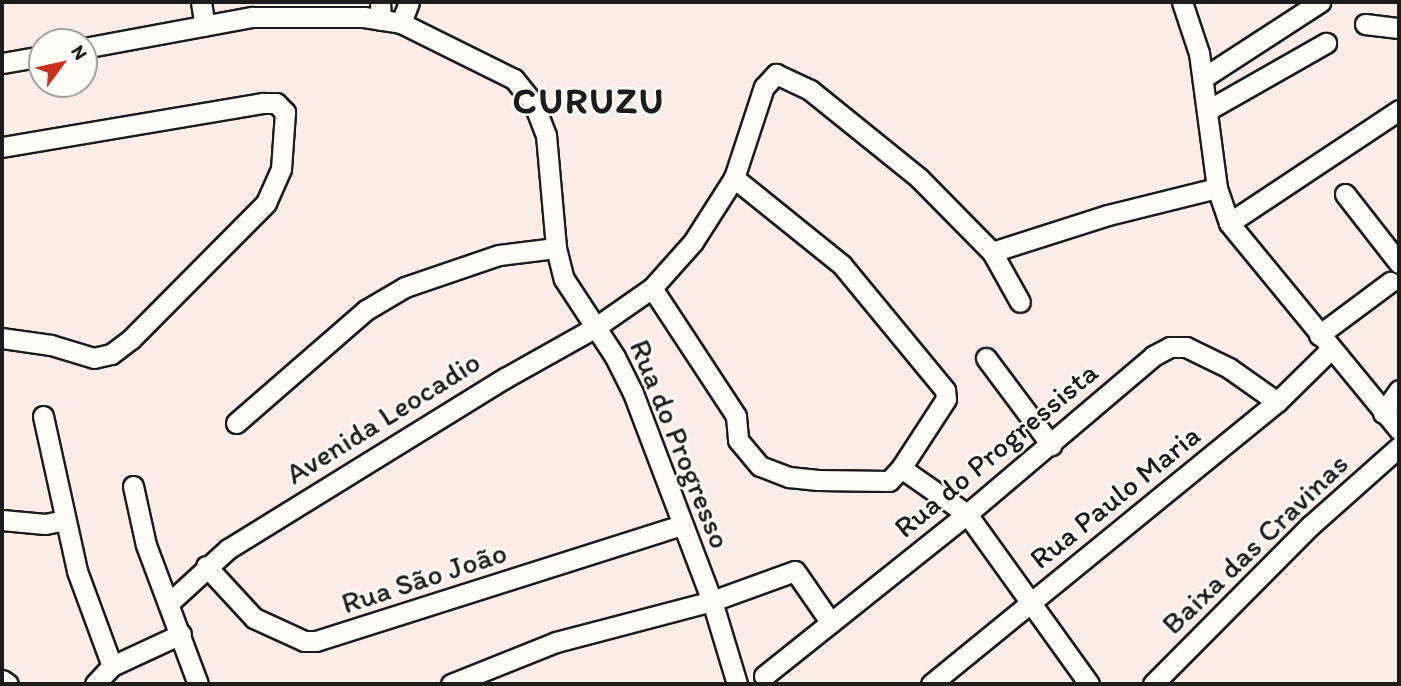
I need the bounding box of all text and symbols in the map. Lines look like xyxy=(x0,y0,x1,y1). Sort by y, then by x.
north arrow xyxy=(28,28,98,98)
text: N xyxy=(66,41,92,64)
district label: CURUZU xyxy=(513,78,665,122)
street label: Rua do Progresso xyxy=(622,334,738,554)
street label: Avenida Leocadio xyxy=(279,344,487,492)
street label: Rua do Progressista xyxy=(887,354,1105,546)
street label: Rua Paulo Maria xyxy=(1022,417,1208,577)
street label: Baixa das Cravinas xyxy=(1154,446,1356,642)
street label: Rua São João xyxy=(337,534,511,622)

